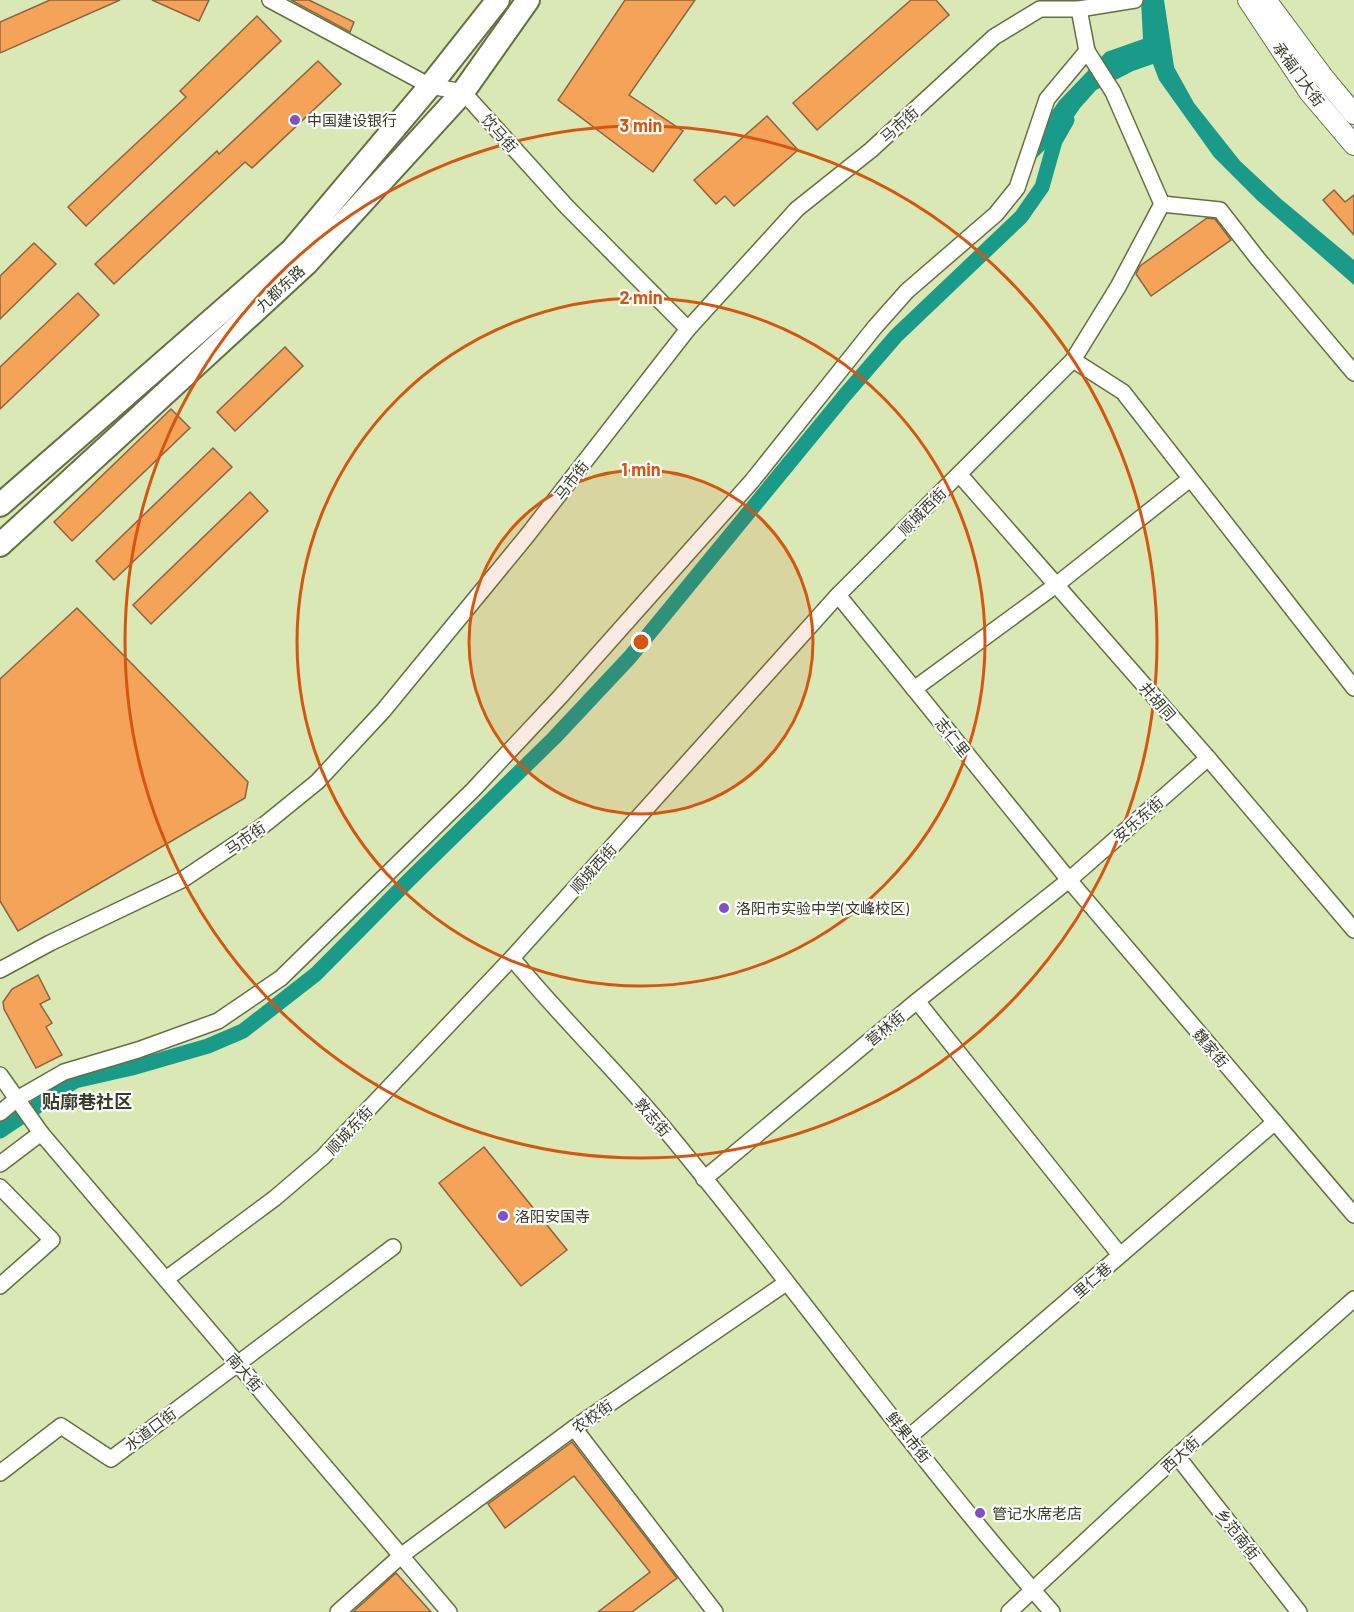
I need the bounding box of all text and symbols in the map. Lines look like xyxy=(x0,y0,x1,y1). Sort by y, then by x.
street label: 承福门大街 xyxy=(1270,38,1328,110)
street label: 马市街 xyxy=(876,102,922,146)
street label: 饮马街 xyxy=(478,110,522,156)
place label: 中国建设银行 xyxy=(307,111,397,129)
marker: 中国建设银行 xyxy=(288,113,302,127)
text: 3 min xyxy=(620,114,662,136)
street label: 九都东路 xyxy=(252,261,308,315)
text: 2 min xyxy=(619,286,663,308)
street label: 马市街 xyxy=(550,457,592,503)
text: 1 min xyxy=(621,458,661,480)
street label: 顺城西街 xyxy=(894,483,950,539)
centre of rings xyxy=(631,632,651,652)
street label: 井胡同 xyxy=(1136,678,1180,724)
street label: 志仁里 xyxy=(932,714,974,760)
street label: 安乐东街 xyxy=(1109,793,1167,845)
street label: 马市街 xyxy=(221,818,269,858)
street label: 顺城西街 xyxy=(566,840,620,896)
place label: 洛阳市实验中学(文峰校区) xyxy=(736,899,909,917)
marker: 洛阳市实验中学(文峰校区) xyxy=(717,901,731,915)
street label: 营林街 xyxy=(862,1007,908,1049)
street label: 魏家街 xyxy=(1190,1025,1232,1071)
district label: 贴廓巷社区 xyxy=(42,1090,132,1112)
street label: 敦志街 xyxy=(631,1094,675,1140)
street label: 顺城东街 xyxy=(322,1102,376,1158)
place label: 洛阳安国寺 xyxy=(515,1207,590,1225)
marker: 洛阳安国寺 xyxy=(496,1209,510,1223)
street label: 里仁巷 xyxy=(1069,1258,1115,1302)
street label: 南大街 xyxy=(223,1349,267,1395)
street label: 农校街 xyxy=(568,1396,616,1436)
street label: 水道口街 xyxy=(121,1404,179,1454)
street label: 鲜果市街 xyxy=(883,1408,935,1466)
street label: 西大街 xyxy=(1157,1432,1203,1476)
place label: 管记水席老店 xyxy=(992,1504,1082,1522)
street label: 乡范南街 xyxy=(1212,1505,1264,1563)
marker: 管记水席老店 xyxy=(973,1506,987,1520)

